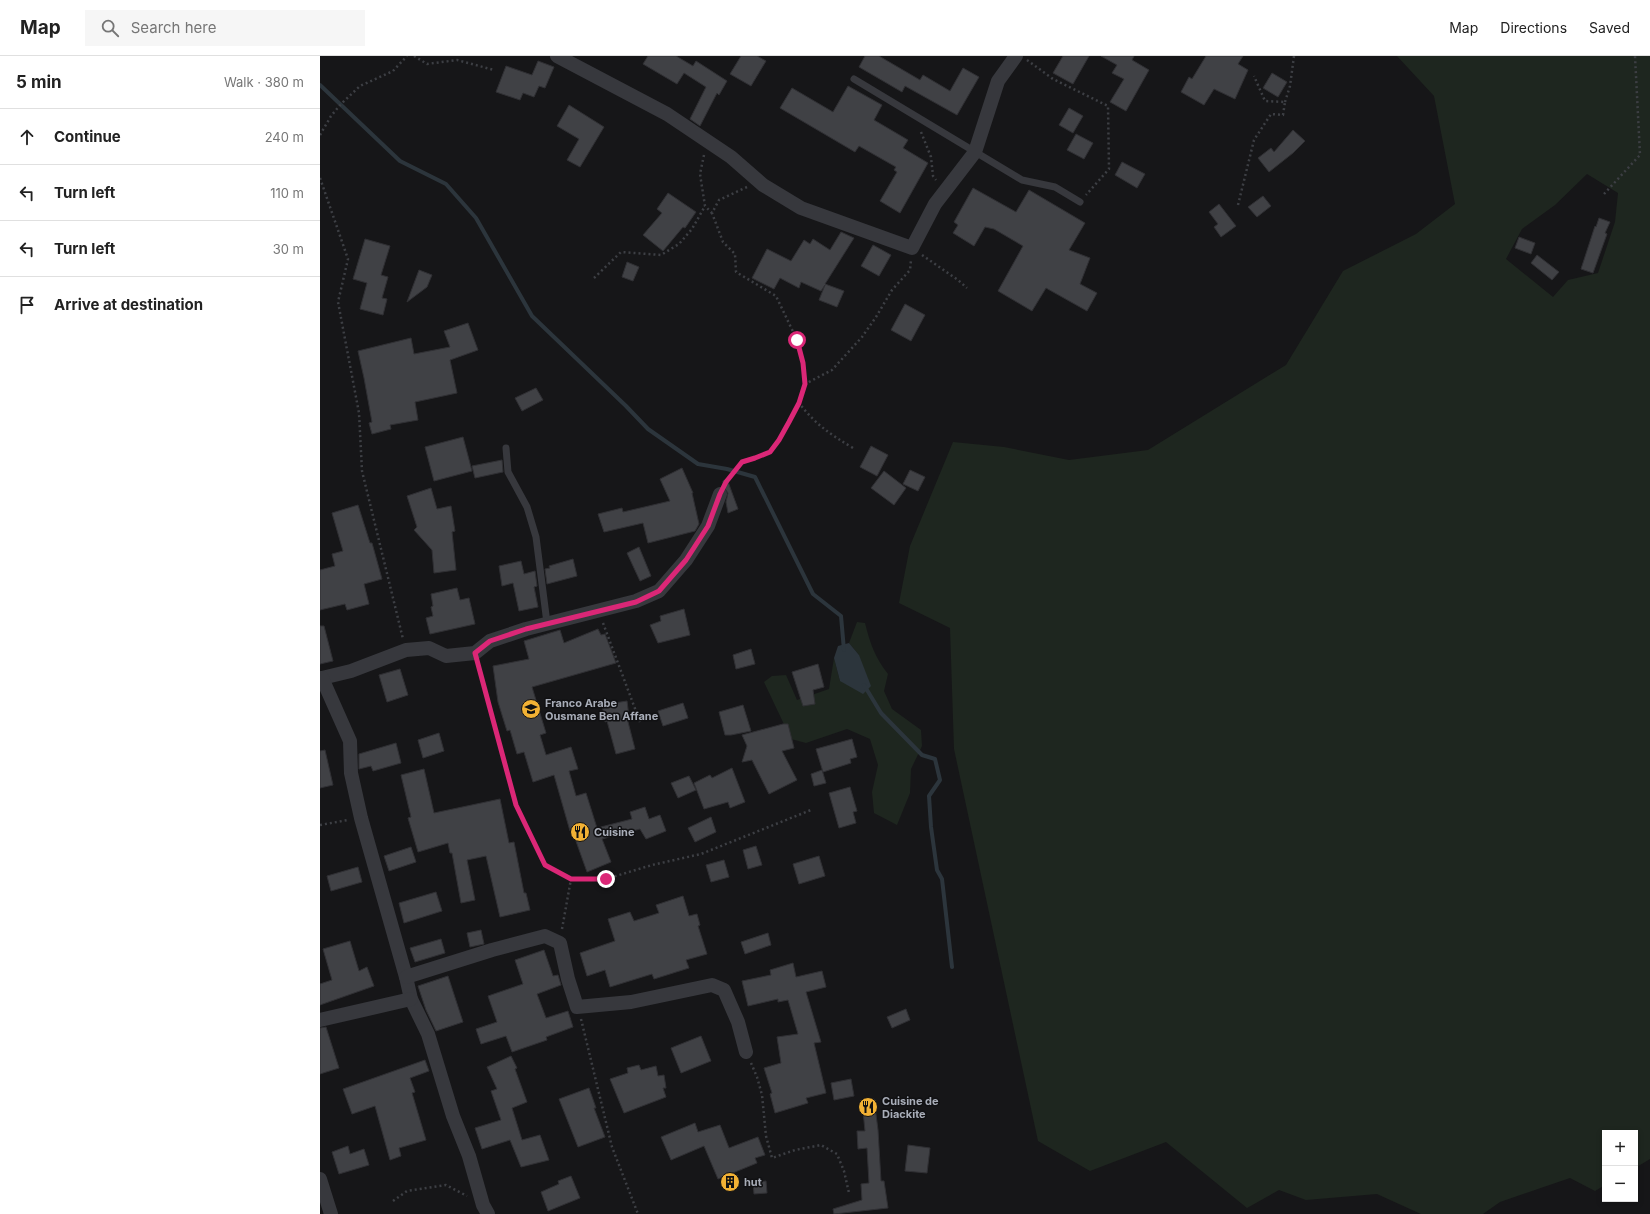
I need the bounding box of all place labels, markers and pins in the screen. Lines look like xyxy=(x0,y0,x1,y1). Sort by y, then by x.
place label: Franco Arabe Ousmane Ben Affane xyxy=(545,696,659,723)
school or university icon: Franco Arabe Ousmane Ben Affane xyxy=(520,698,542,720)
restaurant icon: Cuisine xyxy=(569,821,591,843)
place label: Cuisine xyxy=(594,825,635,839)
place label: Cuisine de Diackite xyxy=(882,1094,939,1121)
restaurant icon: Cuisine de Diackite xyxy=(857,1096,879,1118)
building icon: hut xyxy=(719,1171,741,1193)
place label: hut xyxy=(744,1175,762,1189)

